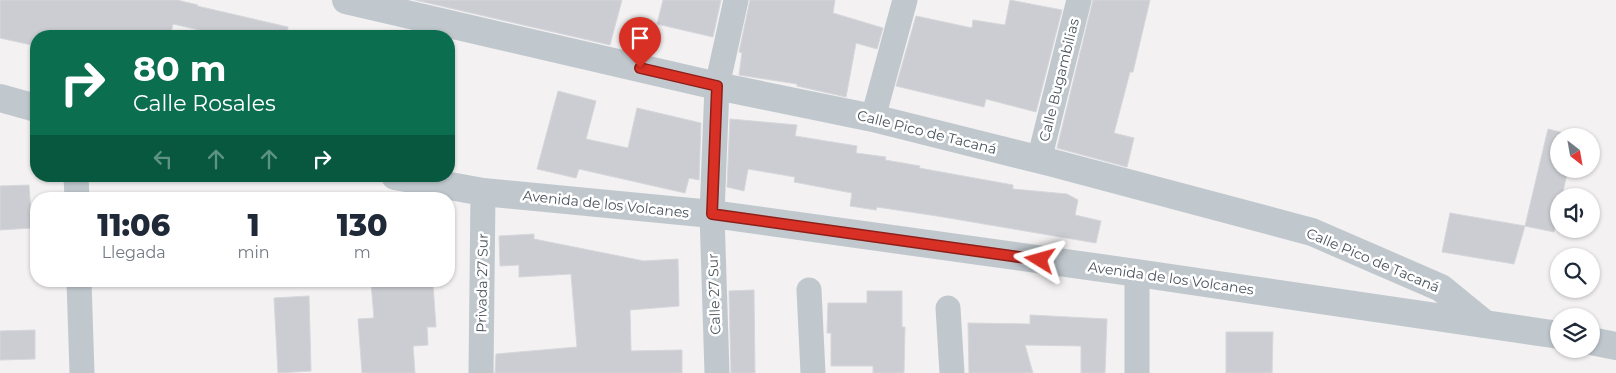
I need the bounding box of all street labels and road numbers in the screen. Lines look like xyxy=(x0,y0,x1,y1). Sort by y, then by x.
street label: Calle Bugambilias xyxy=(1035,16,1083,143)
street label: Calle Pico de Tacaná xyxy=(855,106,999,158)
street label: Avenida de los Volcanes xyxy=(522,186,690,222)
street label: Calle Pico de Tacaná xyxy=(1304,224,1442,296)
street label: Privada 27 Sur xyxy=(472,233,492,333)
street label: Calle 27 Sur xyxy=(704,253,724,335)
street label: Avenida de los Volcanes xyxy=(1087,257,1255,299)

